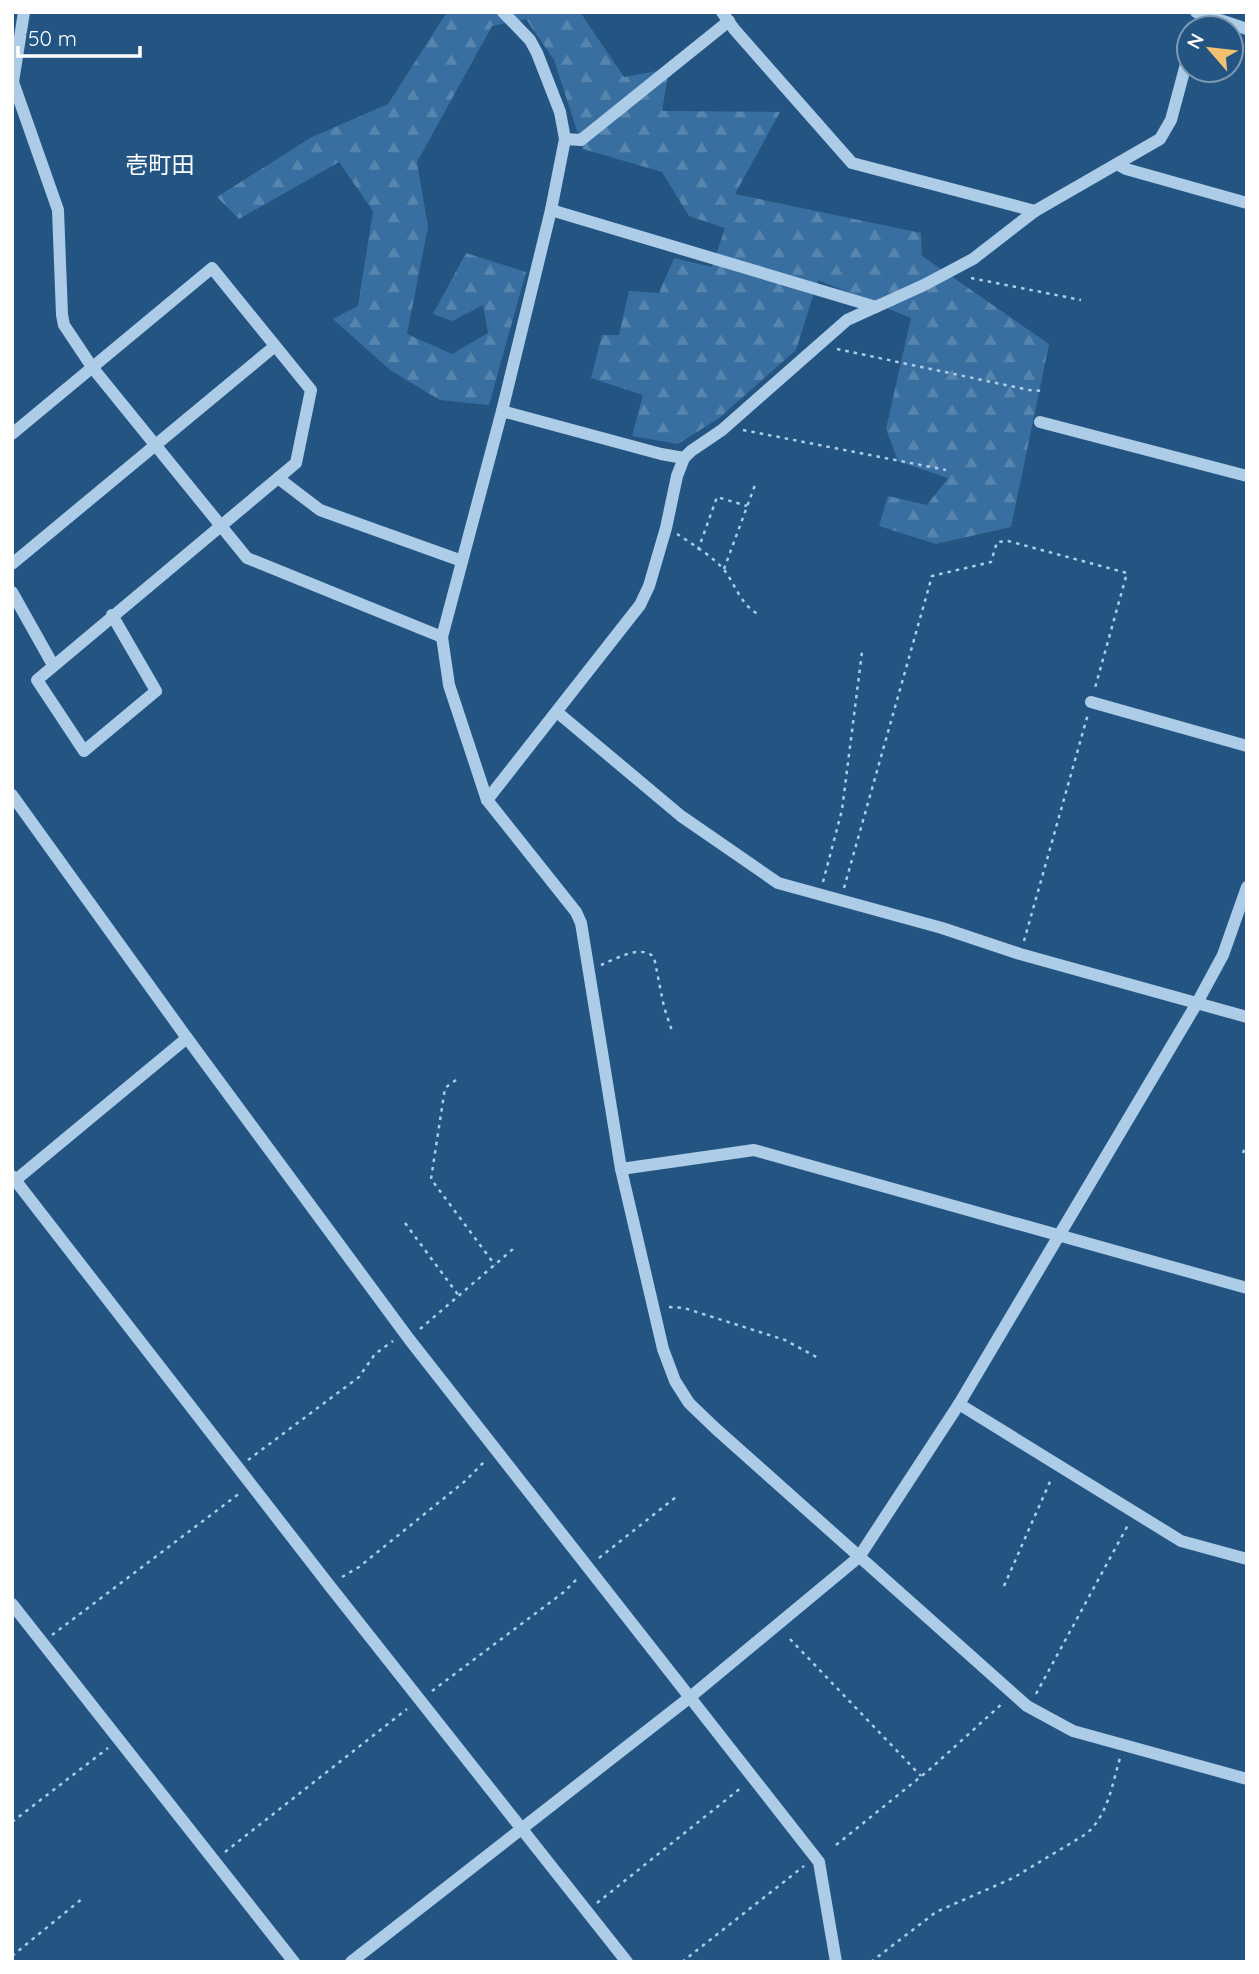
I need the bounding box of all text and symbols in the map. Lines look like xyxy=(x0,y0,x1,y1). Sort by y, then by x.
scale bar xyxy=(18,14,140,58)
north arrow xyxy=(1175,14,1245,84)
text: 50 m xyxy=(28,25,77,51)
text: N xyxy=(1181,29,1209,53)
district label: 壱町田 xyxy=(126,150,195,179)

